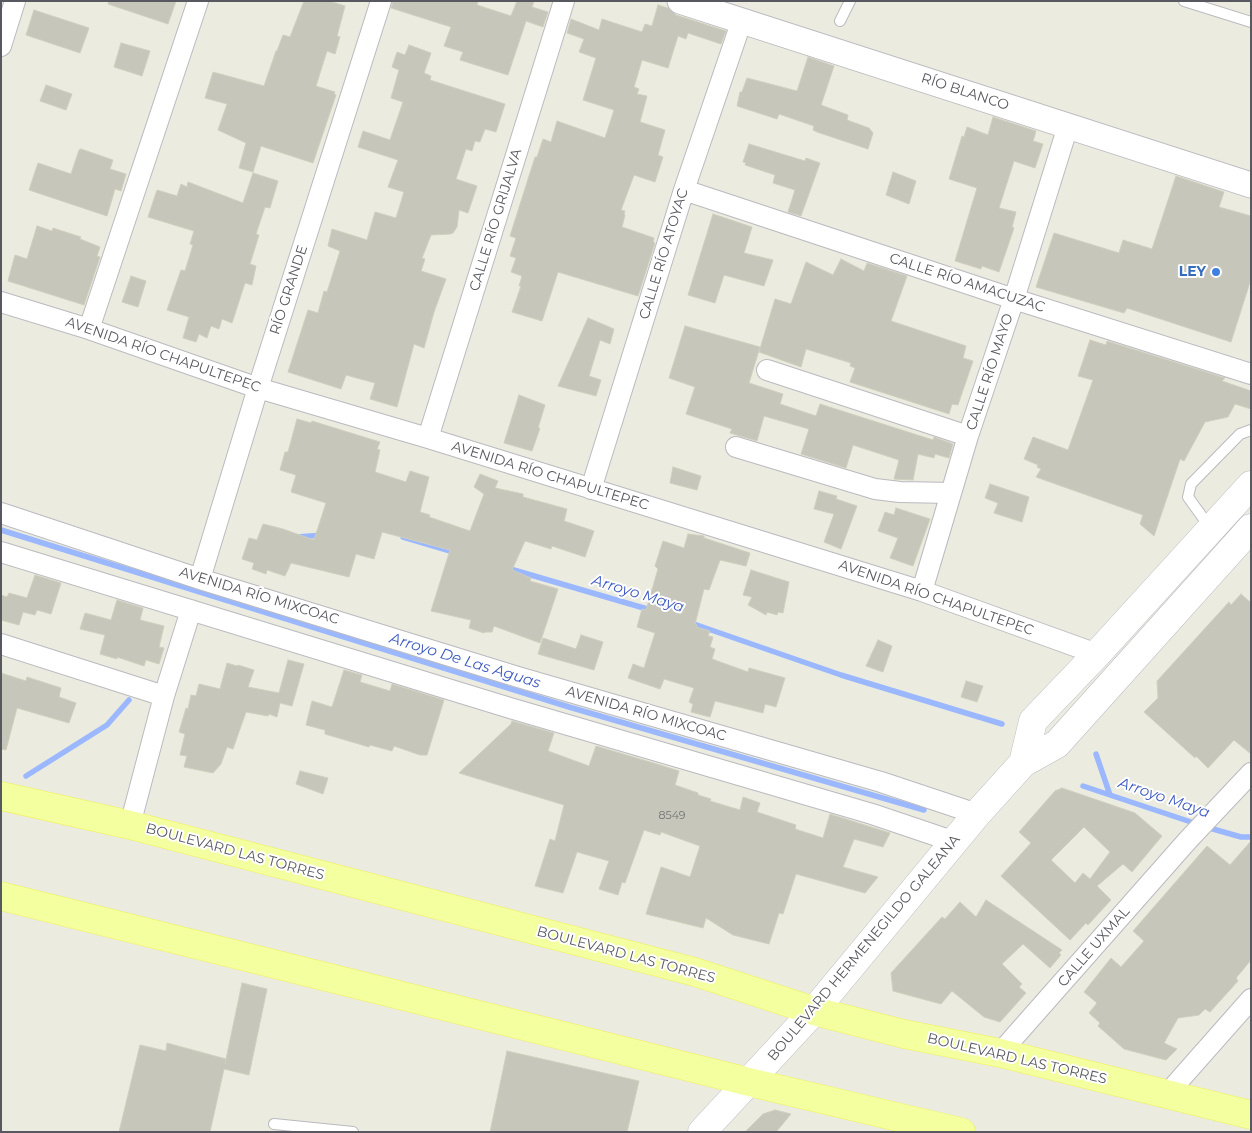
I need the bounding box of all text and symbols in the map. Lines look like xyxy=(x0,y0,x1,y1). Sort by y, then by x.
street label: RÍO BLANCO xyxy=(919,70,1011,114)
street label: CALLE RÍO GRIJALVA xyxy=(466,147,526,293)
street label: CALLE RÍO ATOYAC xyxy=(636,187,692,321)
street label: RÍO GRANDE xyxy=(267,243,311,337)
street label: CALLE RÍO AMACUZAC xyxy=(887,250,1047,316)
place label: LEY xyxy=(1179,264,1206,280)
marker: LEY xyxy=(1210,266,1222,278)
street label: CALLE RÍO MAYO xyxy=(963,311,1017,433)
street label: AVENIDA RÍO CHAPULTEPEC xyxy=(63,314,263,396)
street label: AVENIDA RÍO CHAPULTEPEC xyxy=(449,438,651,514)
street label: AVENIDA RÍO CHAPULTEPEC xyxy=(836,557,1036,639)
street label: AVENIDA RÍO MIXCOAC xyxy=(177,564,341,628)
water label: Arroyo Maya xyxy=(590,571,686,617)
water label: Arroyo De Las Aguas xyxy=(387,629,543,693)
street label: AVENIDA RÍO MIXCOAC xyxy=(564,683,728,745)
water label: Arroyo Maya xyxy=(1116,774,1212,822)
house number: 8549 xyxy=(658,809,686,823)
street label: BOULEVARD LAS TORRES xyxy=(144,820,326,884)
street label: BOULEVARD HERMENEGILDO GALEANA xyxy=(764,832,964,1064)
street label: CALLE UXMAL xyxy=(1055,903,1133,991)
street label: BOULEVARD LAS TORRES xyxy=(535,923,717,987)
street label: BOULEVARD LAS TORRES xyxy=(925,1030,1109,1088)

